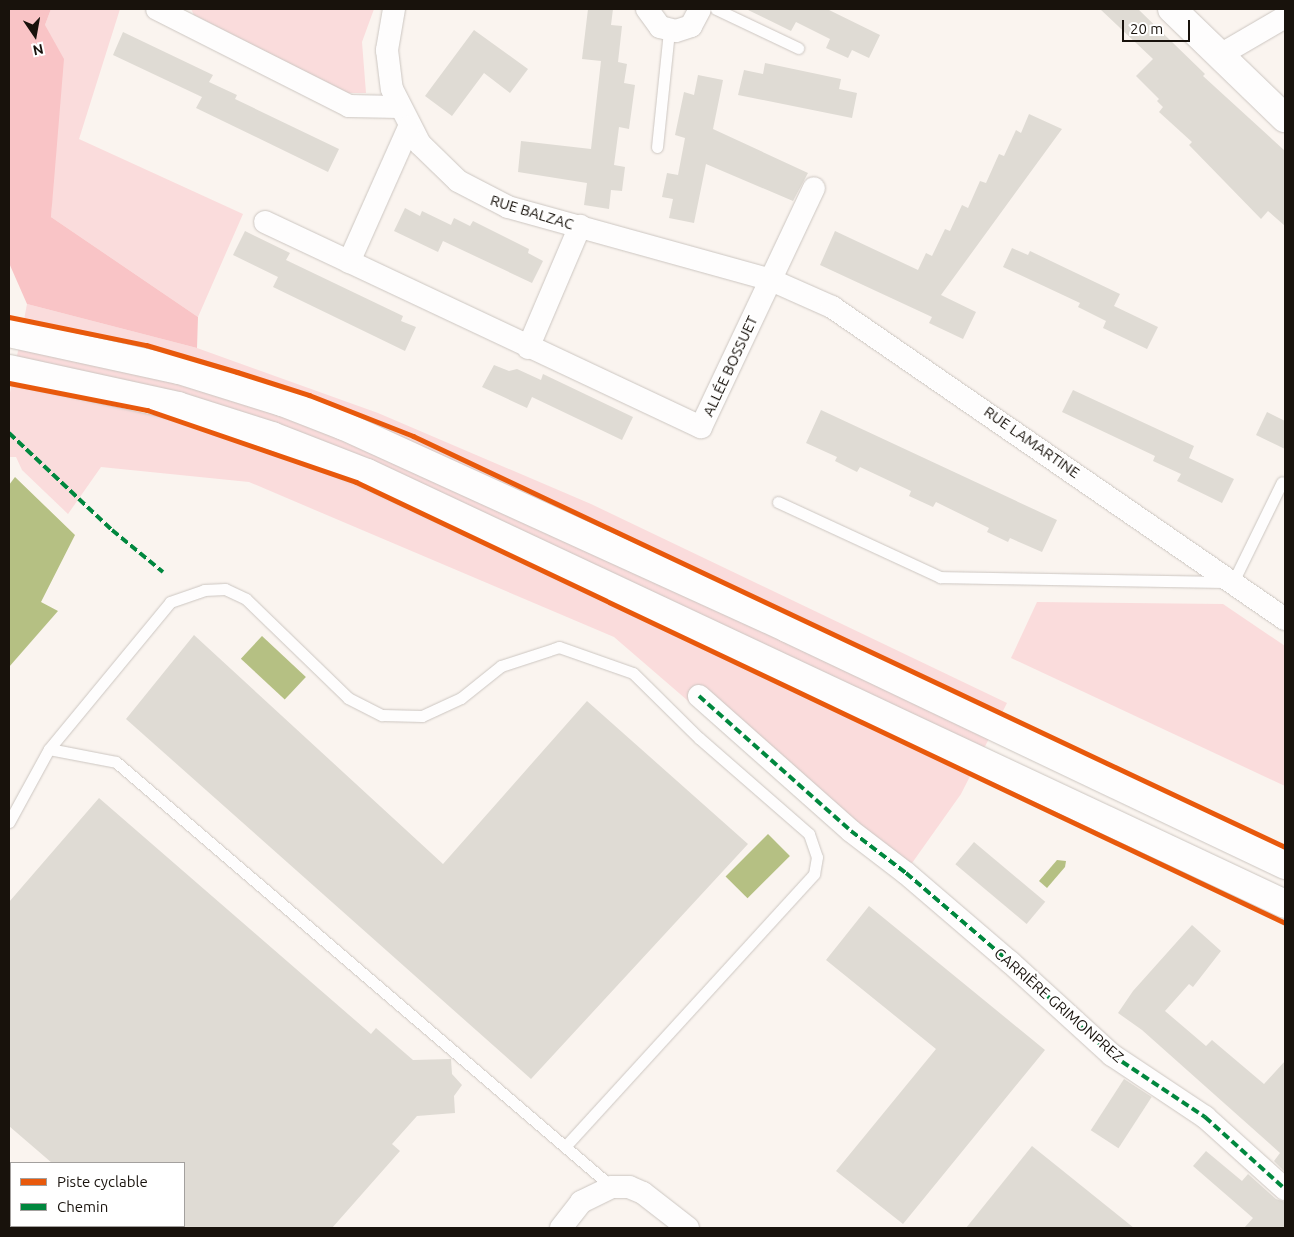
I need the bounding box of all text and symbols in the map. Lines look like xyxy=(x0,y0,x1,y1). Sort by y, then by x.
north arrow xyxy=(10,10,60,60)
scale bar xyxy=(1124,10,1192,42)
text: 20 m xyxy=(1130,20,1163,37)
text: N xyxy=(31,41,45,59)
street label: RUE BALZAC xyxy=(488,191,576,233)
street label: ALLÉE BOSSUET xyxy=(699,313,761,419)
street label: RUE LAMARTINE xyxy=(981,402,1083,482)
street label: CARRIÈRE GRIMONPREZ xyxy=(991,944,1127,1066)
legend xyxy=(10,1162,185,1227)
text: Piste cyclable xyxy=(57,1173,148,1190)
text: Chemin xyxy=(57,1198,108,1215)

